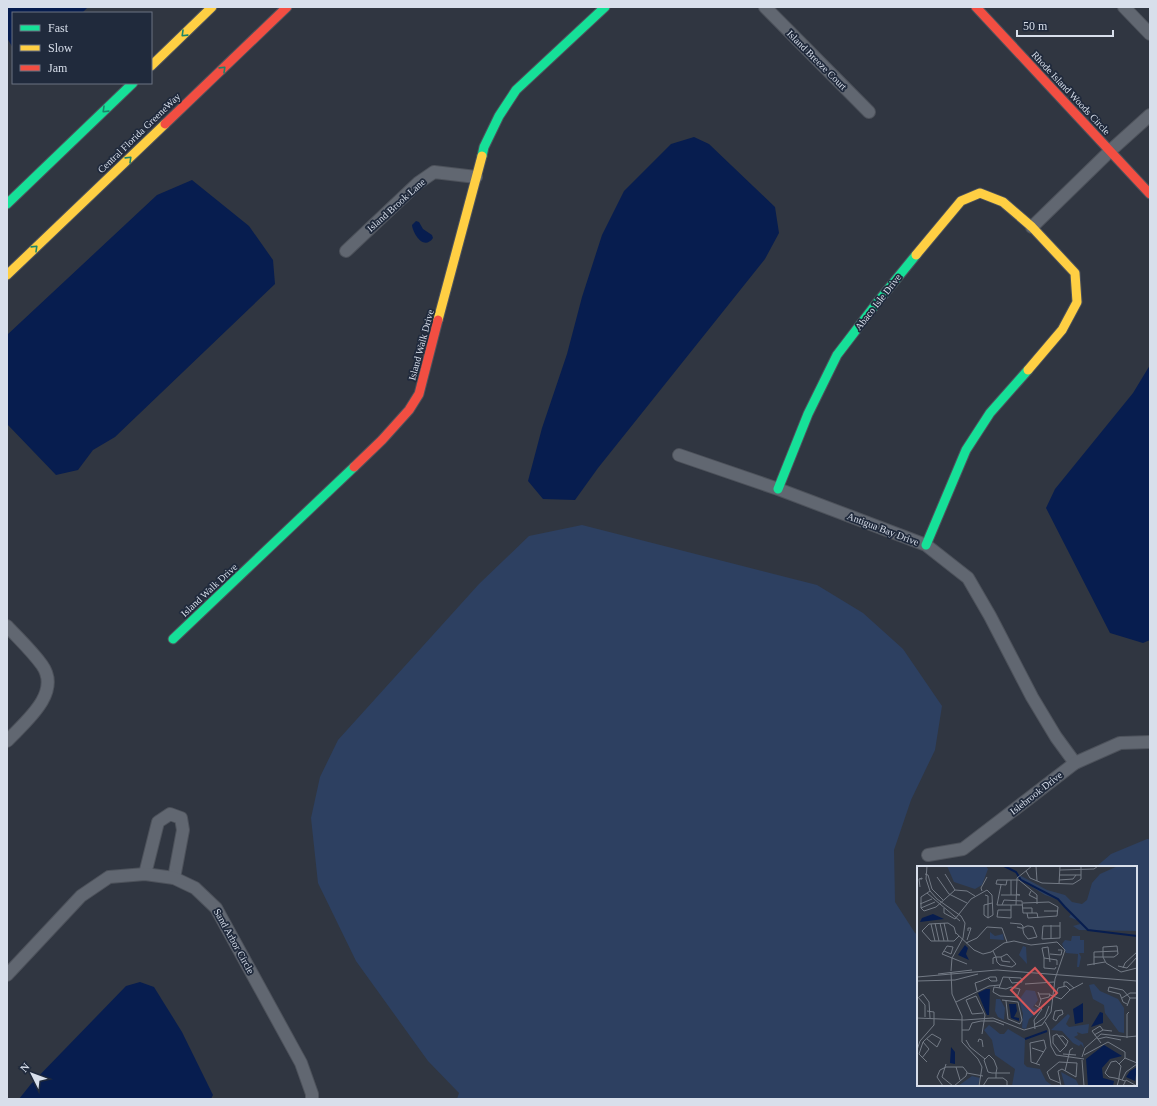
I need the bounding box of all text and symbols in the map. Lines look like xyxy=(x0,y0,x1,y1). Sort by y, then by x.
legend xyxy=(12,12,152,84)
scale bar xyxy=(1017,12,1113,38)
text: 50 m xyxy=(1023,19,1048,33)
text: Fast xyxy=(48,21,69,35)
street label: Island Breeze Court xyxy=(785,28,849,92)
one-way arrow xyxy=(181,29,189,37)
text: Slow xyxy=(48,41,73,55)
street label: Rhode Island Woods Circle xyxy=(1030,49,1113,137)
text: Jam xyxy=(48,61,68,75)
one-way arrow xyxy=(218,66,226,73)
street label: Central Florida GreeneWay xyxy=(96,91,182,175)
one-way arrow xyxy=(102,105,110,113)
one-way arrow xyxy=(124,156,132,163)
street label: Island Brook Lane xyxy=(365,176,428,234)
one-way arrow xyxy=(30,246,38,253)
street label: Abaco Isle Drive xyxy=(853,271,904,332)
street label: Island Walk Drive xyxy=(406,308,436,382)
street label: Antigua Bay Drive xyxy=(846,510,921,548)
street label: Island Walk Drive xyxy=(179,561,240,619)
street label: Islebrook Drive xyxy=(1008,769,1065,817)
inset map xyxy=(917,866,1137,1086)
street label: Sand Arbor Circle xyxy=(212,907,257,976)
north arrow xyxy=(12,1054,52,1094)
text: N xyxy=(17,1060,32,1074)

